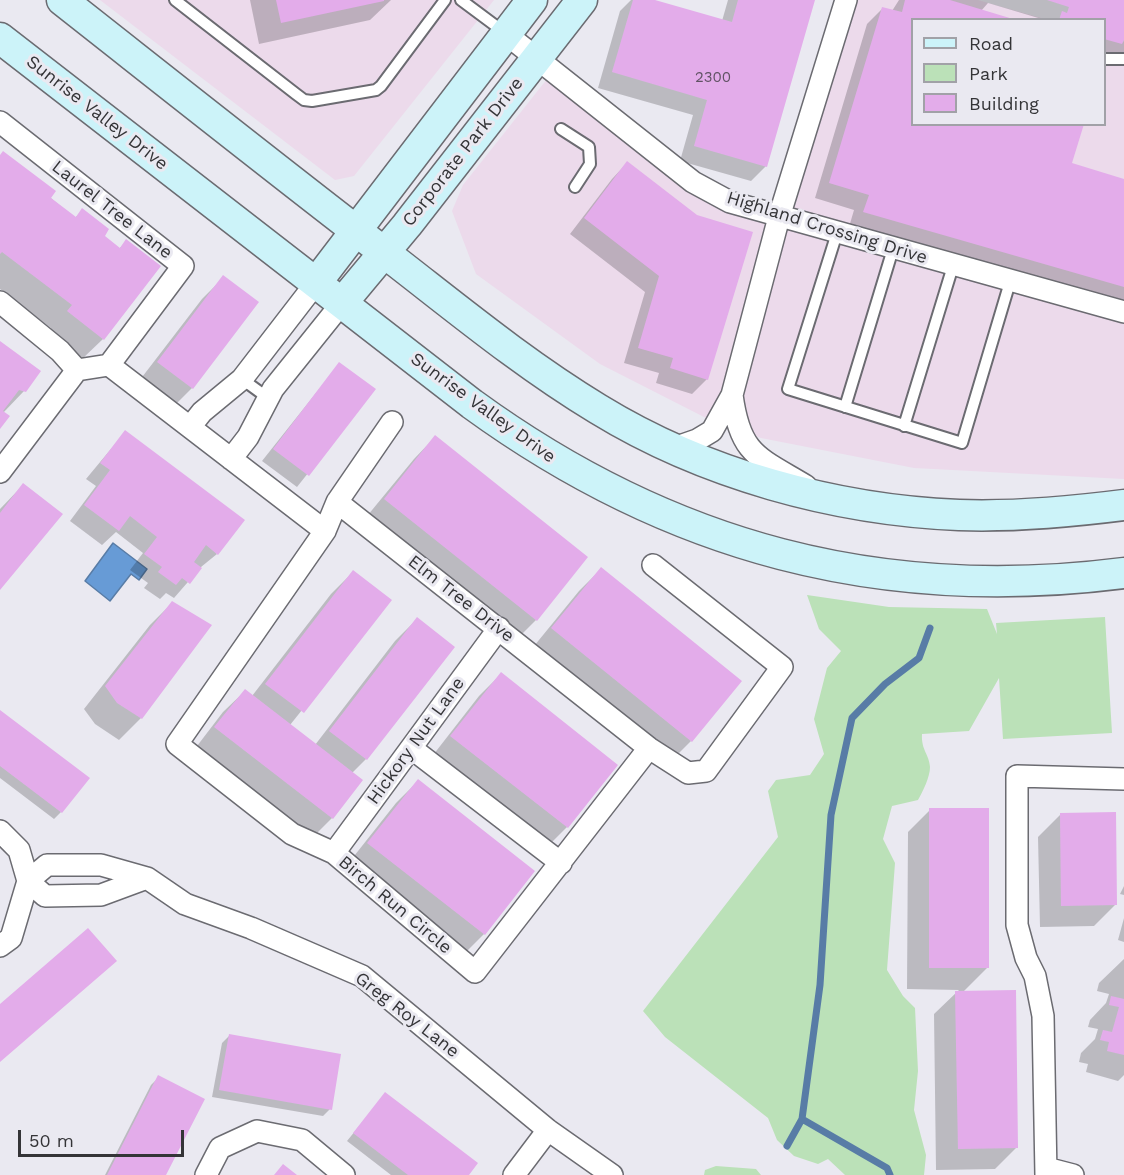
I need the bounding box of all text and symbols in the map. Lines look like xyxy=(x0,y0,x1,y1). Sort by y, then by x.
legend xyxy=(911,18,1106,126)
text: Road xyxy=(969,33,1013,54)
street label: Sunrise Valley Drive xyxy=(22,51,172,175)
text: Park xyxy=(969,63,1008,84)
house number: 2300 xyxy=(695,69,731,87)
street label: Corporate Park Drive xyxy=(398,73,528,231)
text: Building xyxy=(969,93,1039,114)
street label: Laurel Tree Lane xyxy=(47,156,177,264)
street label: Highland Crossing Drive xyxy=(724,187,930,269)
street label: Sunrise Valley Drive xyxy=(406,348,560,468)
street label: Elm Tree Drive xyxy=(404,551,518,647)
street label: Hickory Nut Lane xyxy=(363,673,469,809)
street label: Birch Run Circle xyxy=(334,851,456,959)
street label: Greg Roy Lane xyxy=(351,968,463,1062)
scale bar xyxy=(21,1118,188,1156)
text: 50 m xyxy=(29,1130,74,1151)

